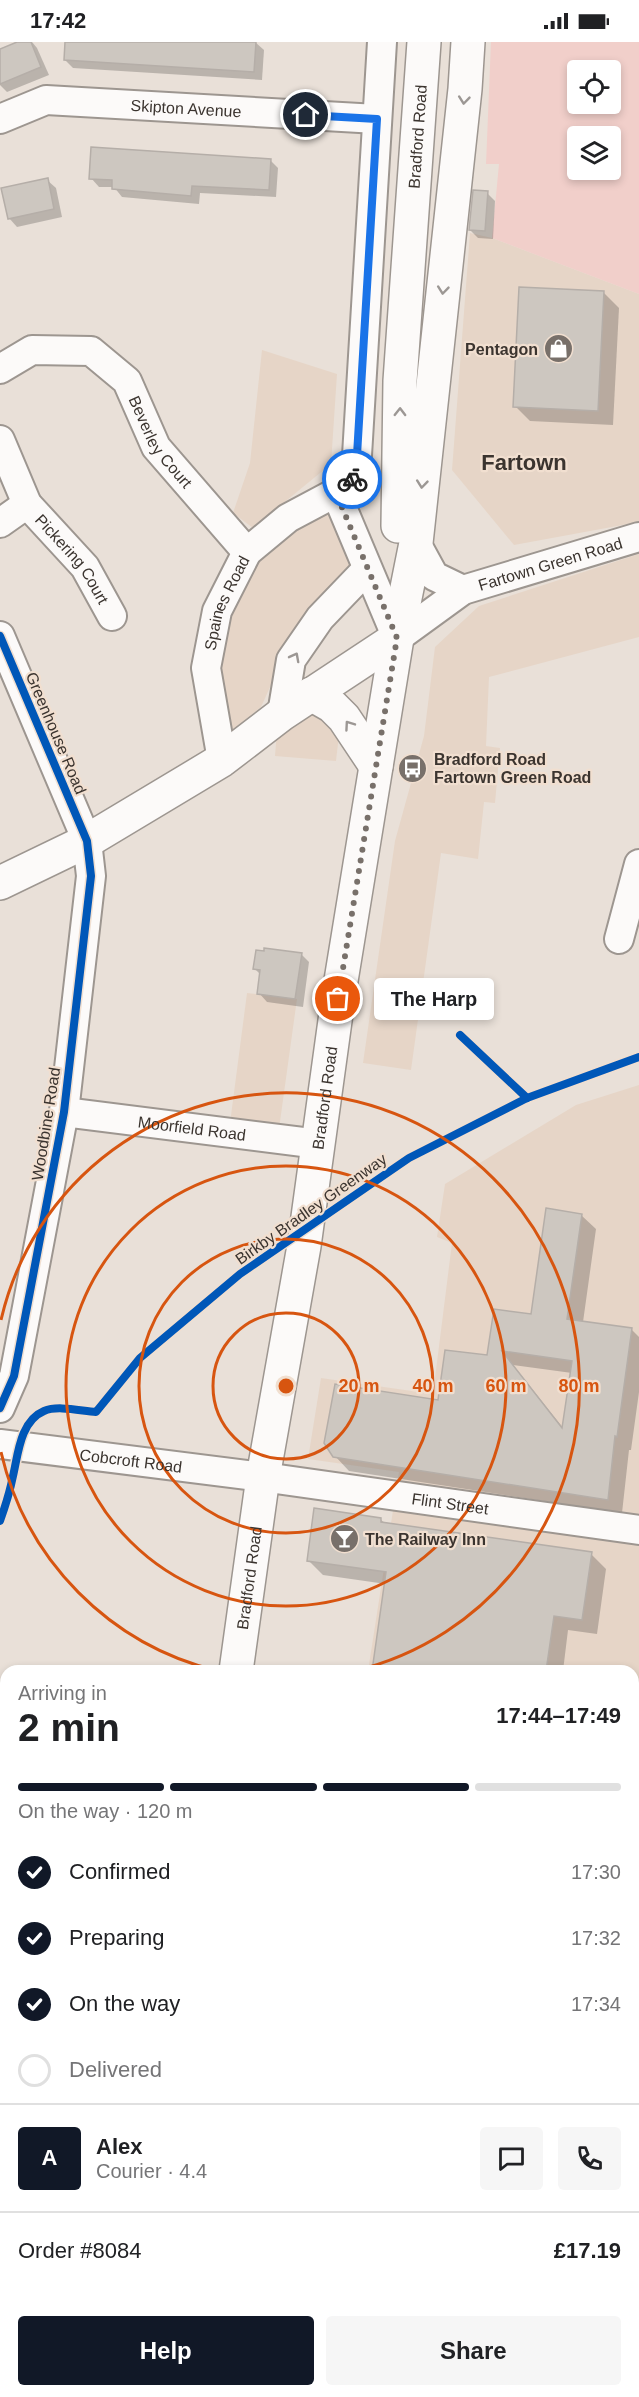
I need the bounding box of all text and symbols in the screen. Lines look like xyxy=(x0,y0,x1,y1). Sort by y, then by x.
text: 17:42 xyxy=(30,8,86,33)
map controls xyxy=(567,60,621,180)
button: locate xyxy=(567,60,621,114)
street label: Bradford Road xyxy=(405,84,429,189)
pin xyxy=(280,89,331,140)
street label: Skipton Avenue xyxy=(130,96,242,120)
one-way arrow xyxy=(458,96,471,105)
icon: home xyxy=(289,98,322,131)
button: layers xyxy=(567,126,621,180)
one-way arrow xyxy=(437,286,450,295)
shop icon: Pentagon xyxy=(543,333,575,365)
place label: Pentagon xyxy=(465,341,538,358)
street label: Beverley Court xyxy=(126,393,196,491)
one-way arrow xyxy=(394,407,406,416)
courier xyxy=(322,449,382,509)
district label: Fartown xyxy=(481,450,567,475)
icon: bike xyxy=(336,463,369,496)
one-way arrow xyxy=(416,480,429,489)
street label: Pickering Court xyxy=(32,511,112,607)
street label: Fartown Green Road xyxy=(476,534,624,593)
street label: Spaines Road xyxy=(201,553,252,652)
one-way arrow xyxy=(288,653,299,663)
street label: Greenhouse Road xyxy=(23,669,89,797)
one-way arrow xyxy=(345,721,356,732)
place label: Bradford Road Fartown Green Road xyxy=(434,751,591,786)
bus stop icon: Bradford Road Fartown Green Road xyxy=(397,752,429,784)
pin xyxy=(312,973,363,1024)
callout: The Harp xyxy=(374,978,494,1020)
icon: bag xyxy=(321,982,354,1015)
text: The Harp xyxy=(391,988,477,1010)
street label: Bradford Road xyxy=(309,1045,340,1151)
street label: Woodbine Road xyxy=(29,1066,63,1182)
street label: Moorfield Road xyxy=(137,1113,247,1143)
street label: Birkby Bradley Greenway xyxy=(232,1150,390,1268)
centre of rings xyxy=(276,1376,296,1396)
text: 20 m xyxy=(338,1376,380,1396)
text: 40 m xyxy=(412,1376,454,1396)
text: 60 m xyxy=(485,1376,527,1396)
text: 80 m xyxy=(558,1376,600,1396)
street label: Cobcroft Road xyxy=(79,1446,183,1475)
street label: Flint Street xyxy=(411,1490,490,1517)
bar icon: The Railway Inn xyxy=(328,1523,360,1555)
street label: Bradford Road xyxy=(233,1525,265,1631)
place label: The Railway Inn xyxy=(365,1531,486,1548)
text: Arriving in xyxy=(18,1682,107,1704)
text: 17:44–17:49 xyxy=(496,1703,621,1728)
text: 2 min xyxy=(18,1706,120,1749)
text: On the way · 120 m xyxy=(18,1800,193,1822)
icon: check xyxy=(18,1856,51,1889)
text: Confirmed xyxy=(69,1859,170,1884)
text: 17:30 xyxy=(571,1861,621,1883)
icon: check xyxy=(18,1922,51,1955)
text: Preparing xyxy=(69,1925,164,1950)
text: 17:32 xyxy=(571,1927,621,1949)
icon: check xyxy=(18,1988,51,2021)
text: On the way xyxy=(69,1991,180,2016)
text: 17:34 xyxy=(571,1993,621,2015)
text: Delivered xyxy=(69,2057,162,2082)
button: chat xyxy=(480,2127,543,2190)
button: phone xyxy=(558,2127,621,2190)
text: Alex xyxy=(96,2134,142,2159)
text: A xyxy=(42,2145,57,2170)
text: Courier · 4.4 xyxy=(96,2160,207,2182)
text: Order #8084 xyxy=(18,2238,142,2263)
text: £17.19 xyxy=(554,2238,621,2263)
button: Help xyxy=(18,2316,314,2385)
button: Share xyxy=(326,2316,621,2385)

